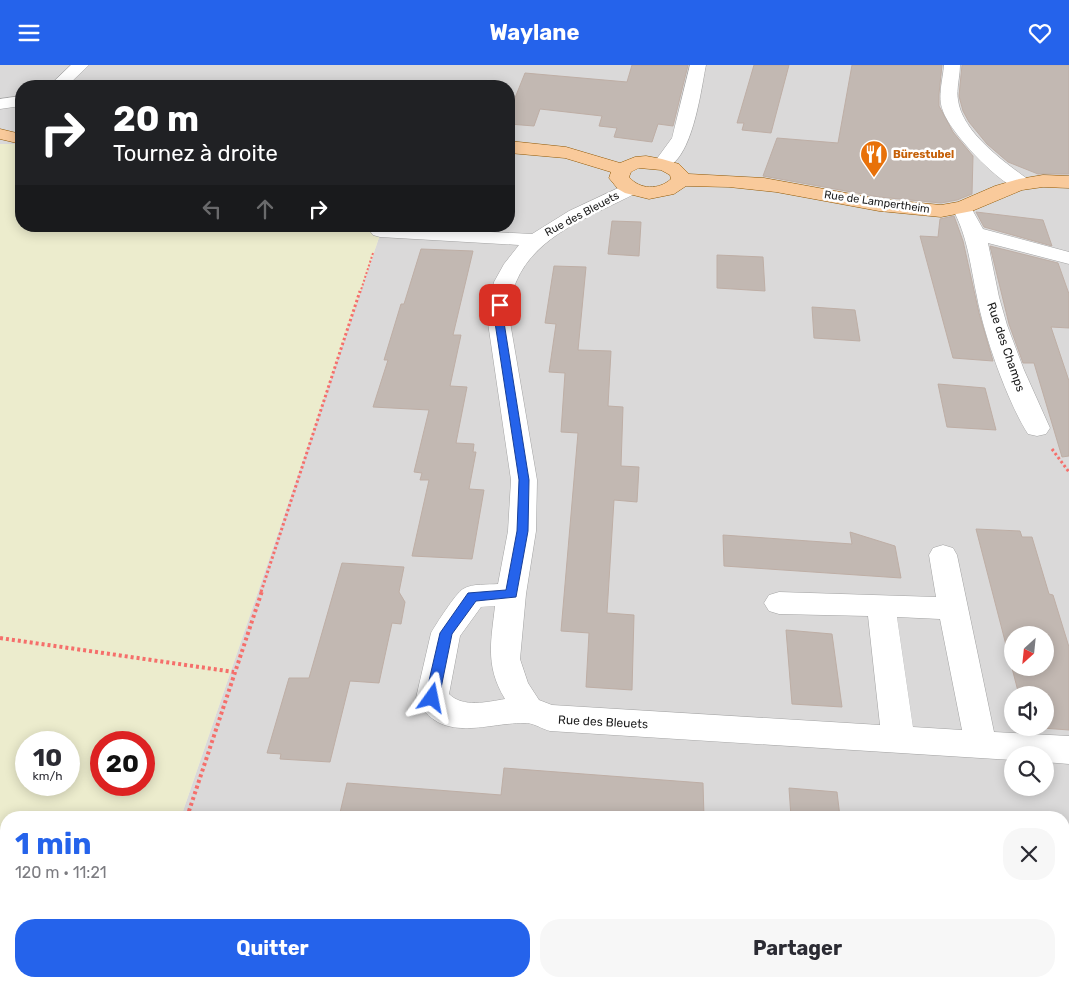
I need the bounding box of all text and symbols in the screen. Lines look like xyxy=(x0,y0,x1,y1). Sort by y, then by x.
icon: menu xyxy=(15,19,43,47)
text: Waylane xyxy=(489,19,580,46)
icon: heart xyxy=(1026,19,1054,47)
text: 20 m xyxy=(113,98,199,140)
icon: right xyxy=(30,100,95,165)
restaurant icon: Bürestubel xyxy=(859,139,889,178)
text: Tournez à droite xyxy=(113,140,278,167)
place label: Bürestubel xyxy=(893,148,954,161)
street label: Rue de Lampertheim xyxy=(823,188,931,216)
street label: Rue des Bleuets xyxy=(543,189,622,239)
icon: left xyxy=(198,195,226,223)
icon: ahead xyxy=(251,195,279,223)
icon: right xyxy=(304,195,332,223)
pin xyxy=(479,284,521,326)
icon: arrive xyxy=(486,291,514,319)
street label: Rue des Champs xyxy=(984,301,1028,393)
north arrow xyxy=(1004,626,1054,676)
map controls xyxy=(1004,626,1054,796)
position arrow xyxy=(405,671,457,723)
button: sound xyxy=(1004,686,1054,736)
street label: Rue des Bleuets xyxy=(558,713,648,731)
speed limit sign: 20 xyxy=(90,731,155,796)
text: 10 xyxy=(33,743,62,772)
button: search xyxy=(1004,746,1054,796)
text: km/h xyxy=(33,769,62,783)
text: 1 min xyxy=(15,826,92,862)
button: close xyxy=(1003,828,1055,880)
text: 120 m · 11:21 xyxy=(15,863,107,882)
button: Quitter xyxy=(15,919,530,977)
button: Partager xyxy=(540,919,1055,977)

